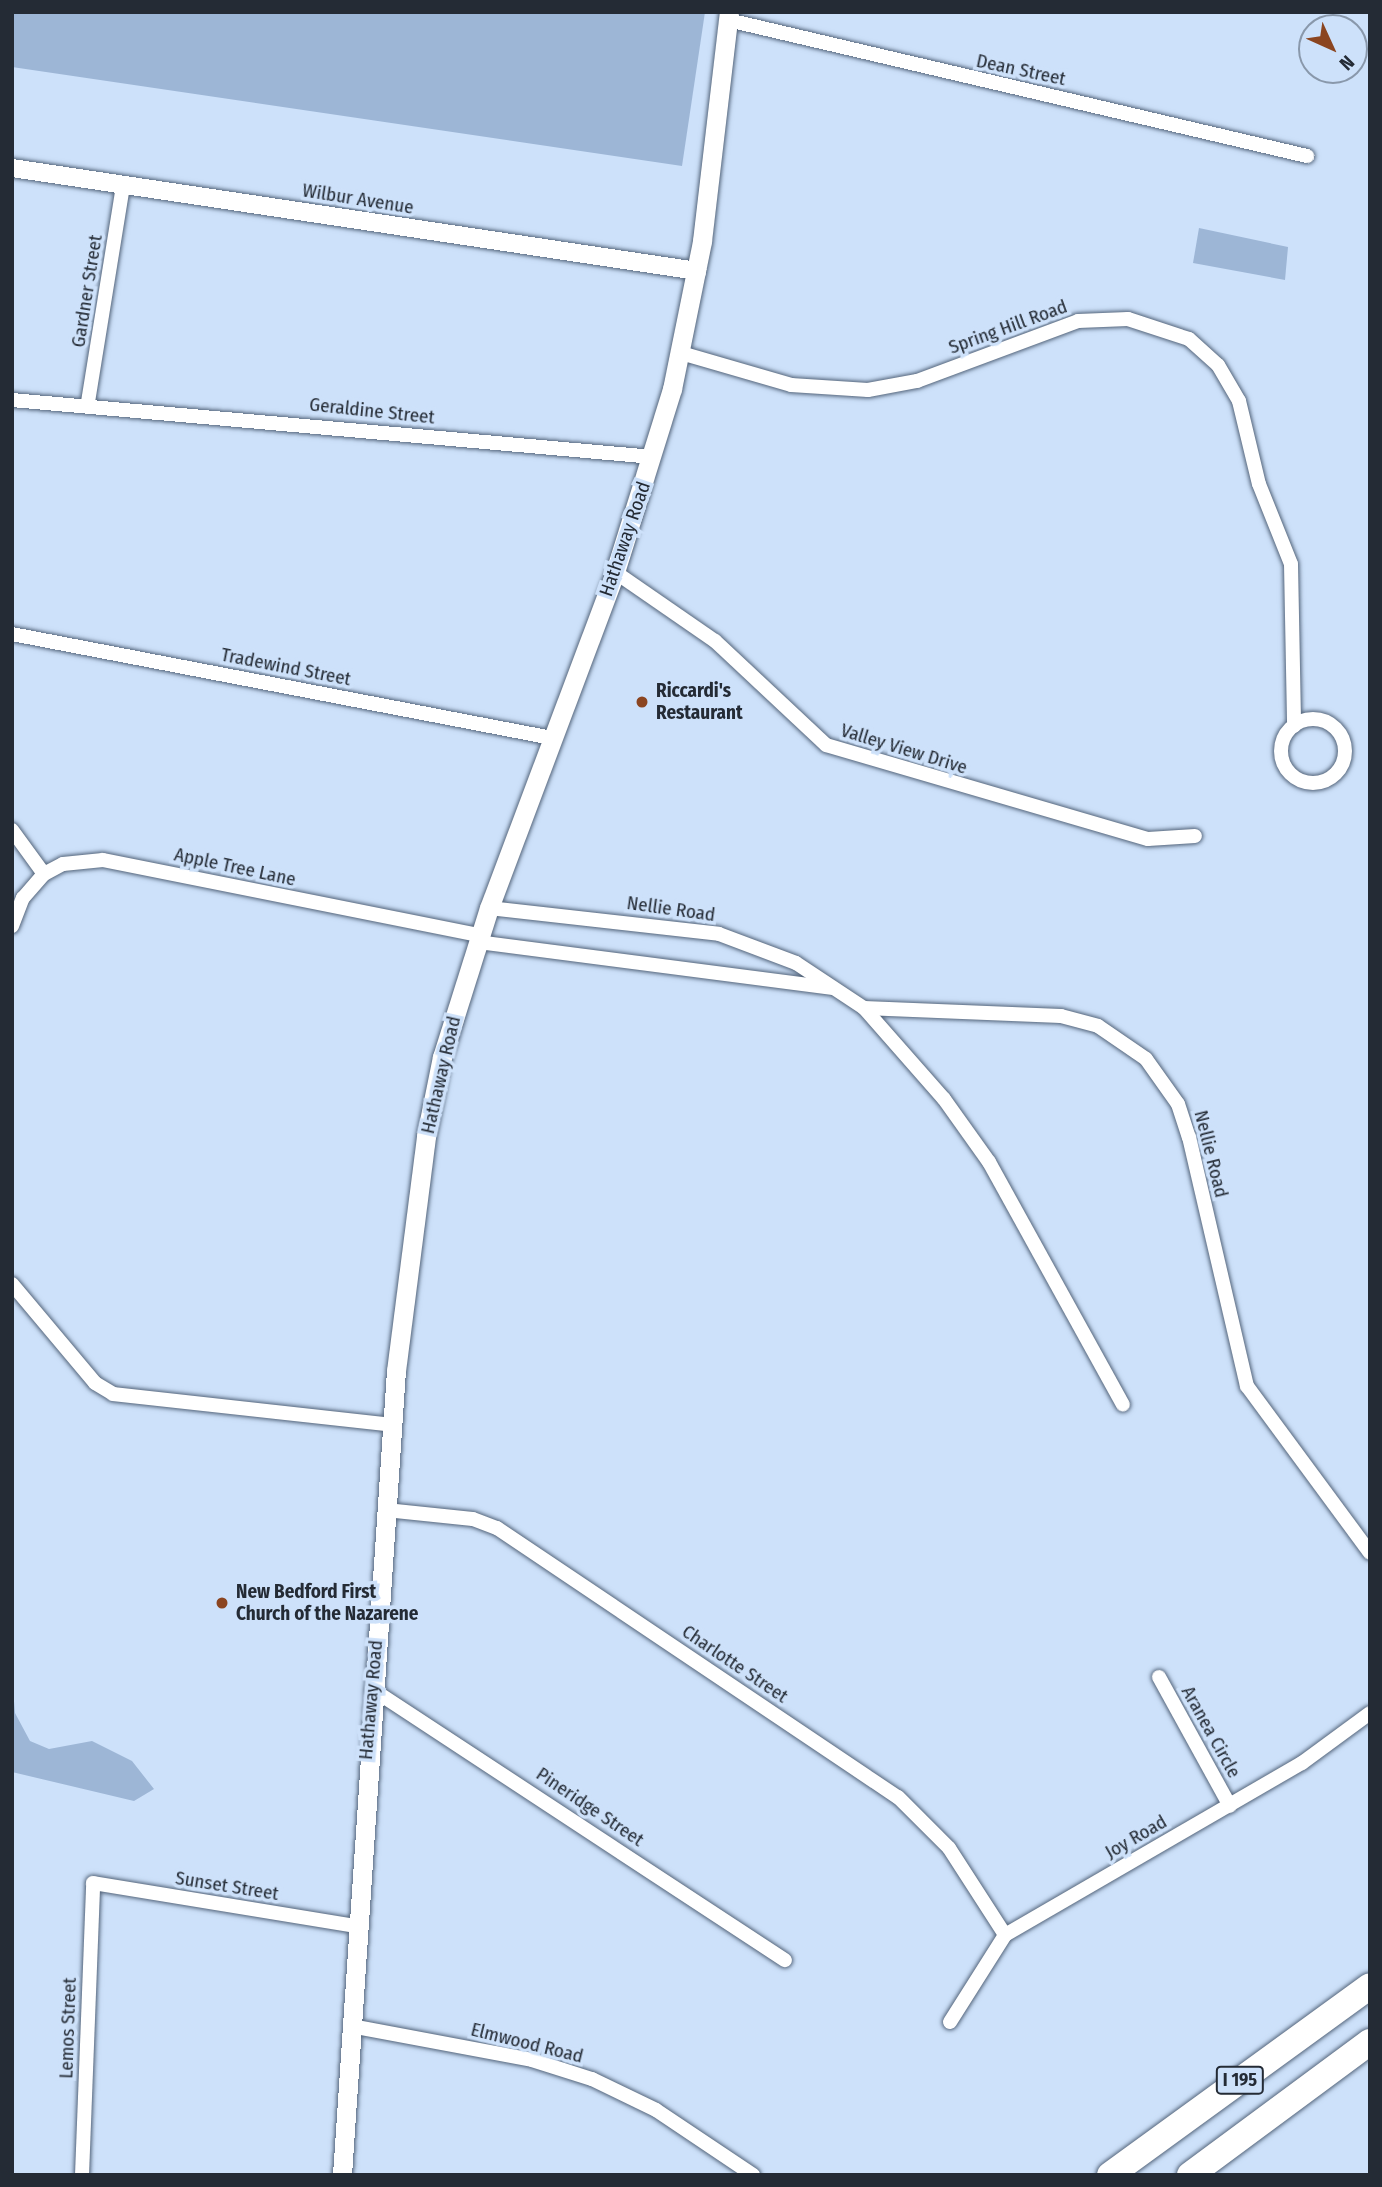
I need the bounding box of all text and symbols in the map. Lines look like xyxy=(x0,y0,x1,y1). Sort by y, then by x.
north arrow xyxy=(1298,14,1368,84)
street label: Dean Street xyxy=(974,49,1068,91)
text: N xyxy=(1335,51,1359,75)
street label: Wilbur Avenue xyxy=(301,179,415,219)
street label: Gardner Street xyxy=(67,233,107,349)
street label: Spring Hill Road xyxy=(946,295,1070,359)
street label: Geraldine Street xyxy=(308,393,436,429)
street label: Hathaway Road xyxy=(595,479,655,599)
street label: Tradewind Street xyxy=(219,643,353,691)
place label: Riccardi's Restaurant xyxy=(656,680,743,724)
marker: Riccardi's Restaurant xyxy=(634,694,650,710)
street label: Valley View Drive xyxy=(838,719,970,779)
street label: Apple Tree Lane xyxy=(172,843,298,891)
street label: Nellie Road xyxy=(625,892,717,926)
street label: Hathaway Road xyxy=(416,1014,466,1136)
street label: Nellie Road xyxy=(1189,1108,1233,1200)
place label: New Bedford First Church of the Nazarene xyxy=(236,1581,418,1625)
marker: New Bedford First Church of the Nazarene xyxy=(214,1595,230,1611)
street label: Charlotte Street xyxy=(678,1620,792,1708)
street label: Hathaway Road xyxy=(354,1639,388,1761)
street label: Aranea Circle xyxy=(1176,1682,1246,1782)
street label: Pineridge Street xyxy=(532,1763,648,1851)
street label: Joy Road xyxy=(1101,1810,1171,1864)
street label: Sunset Street xyxy=(174,1867,280,1905)
street label: Lemos Street xyxy=(55,1977,81,2079)
street label: Elmwood Road xyxy=(469,2018,585,2068)
road number: I 195 xyxy=(1216,2066,1264,2094)

